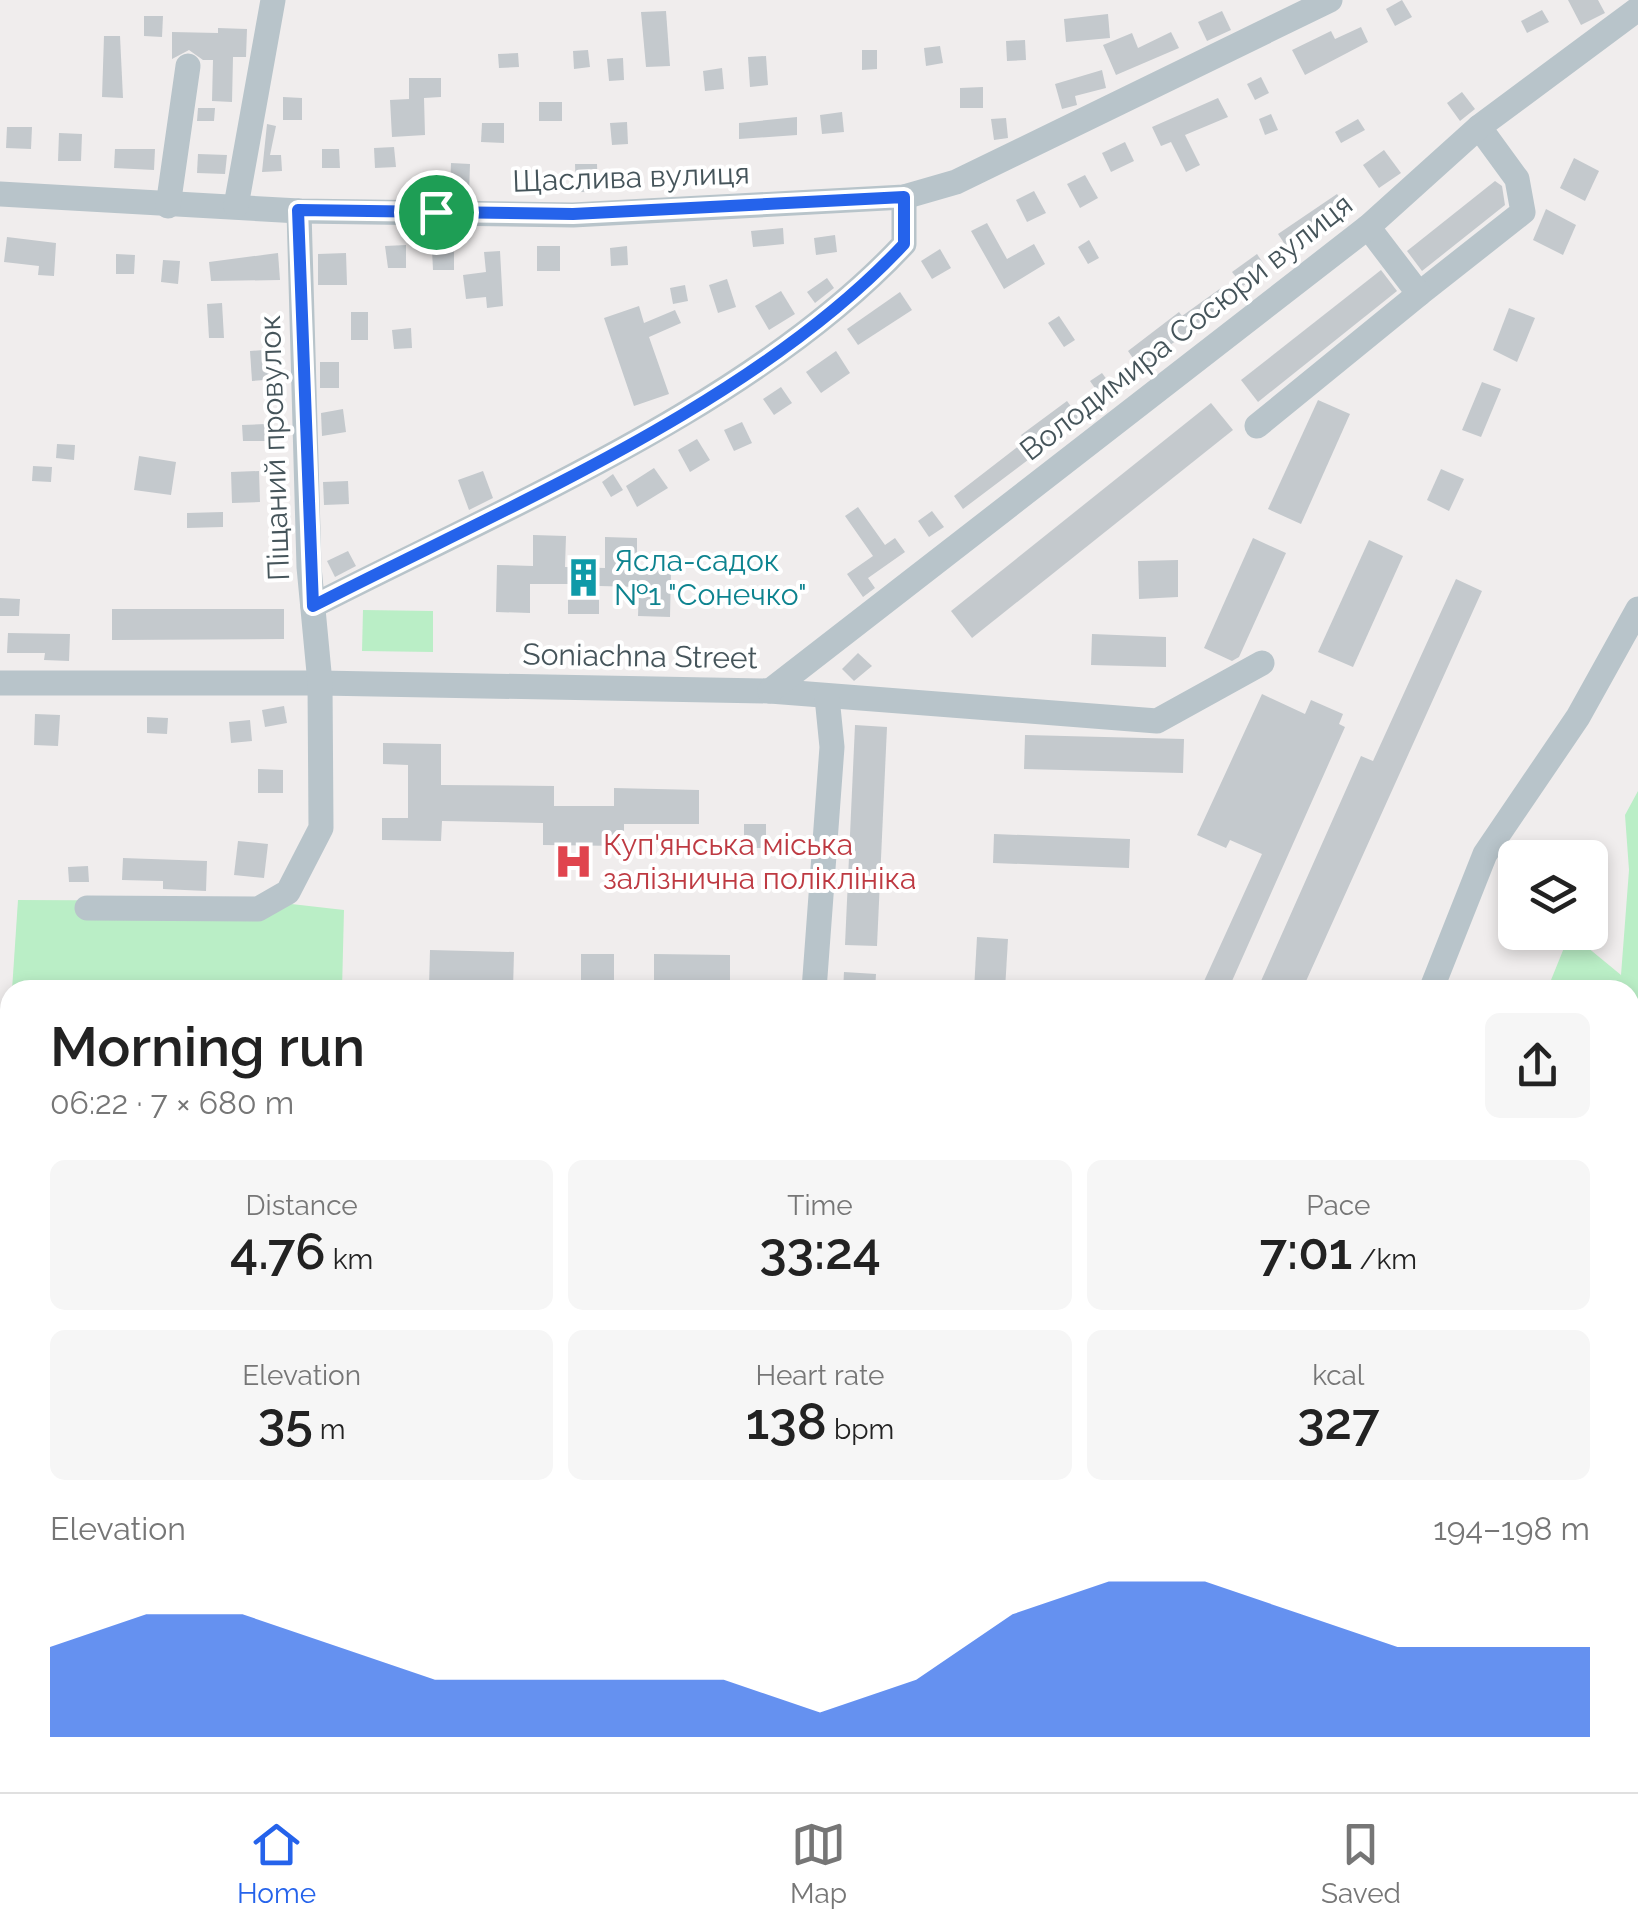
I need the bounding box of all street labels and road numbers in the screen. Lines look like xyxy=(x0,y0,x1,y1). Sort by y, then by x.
street label: Щаслива вулиця xyxy=(512,155,750,199)
street label: Володимира Сосюри вулиця xyxy=(1013,186,1359,468)
street label: Піщаний провулок xyxy=(252,314,296,582)
street label: Soniachna Street xyxy=(522,636,758,676)

